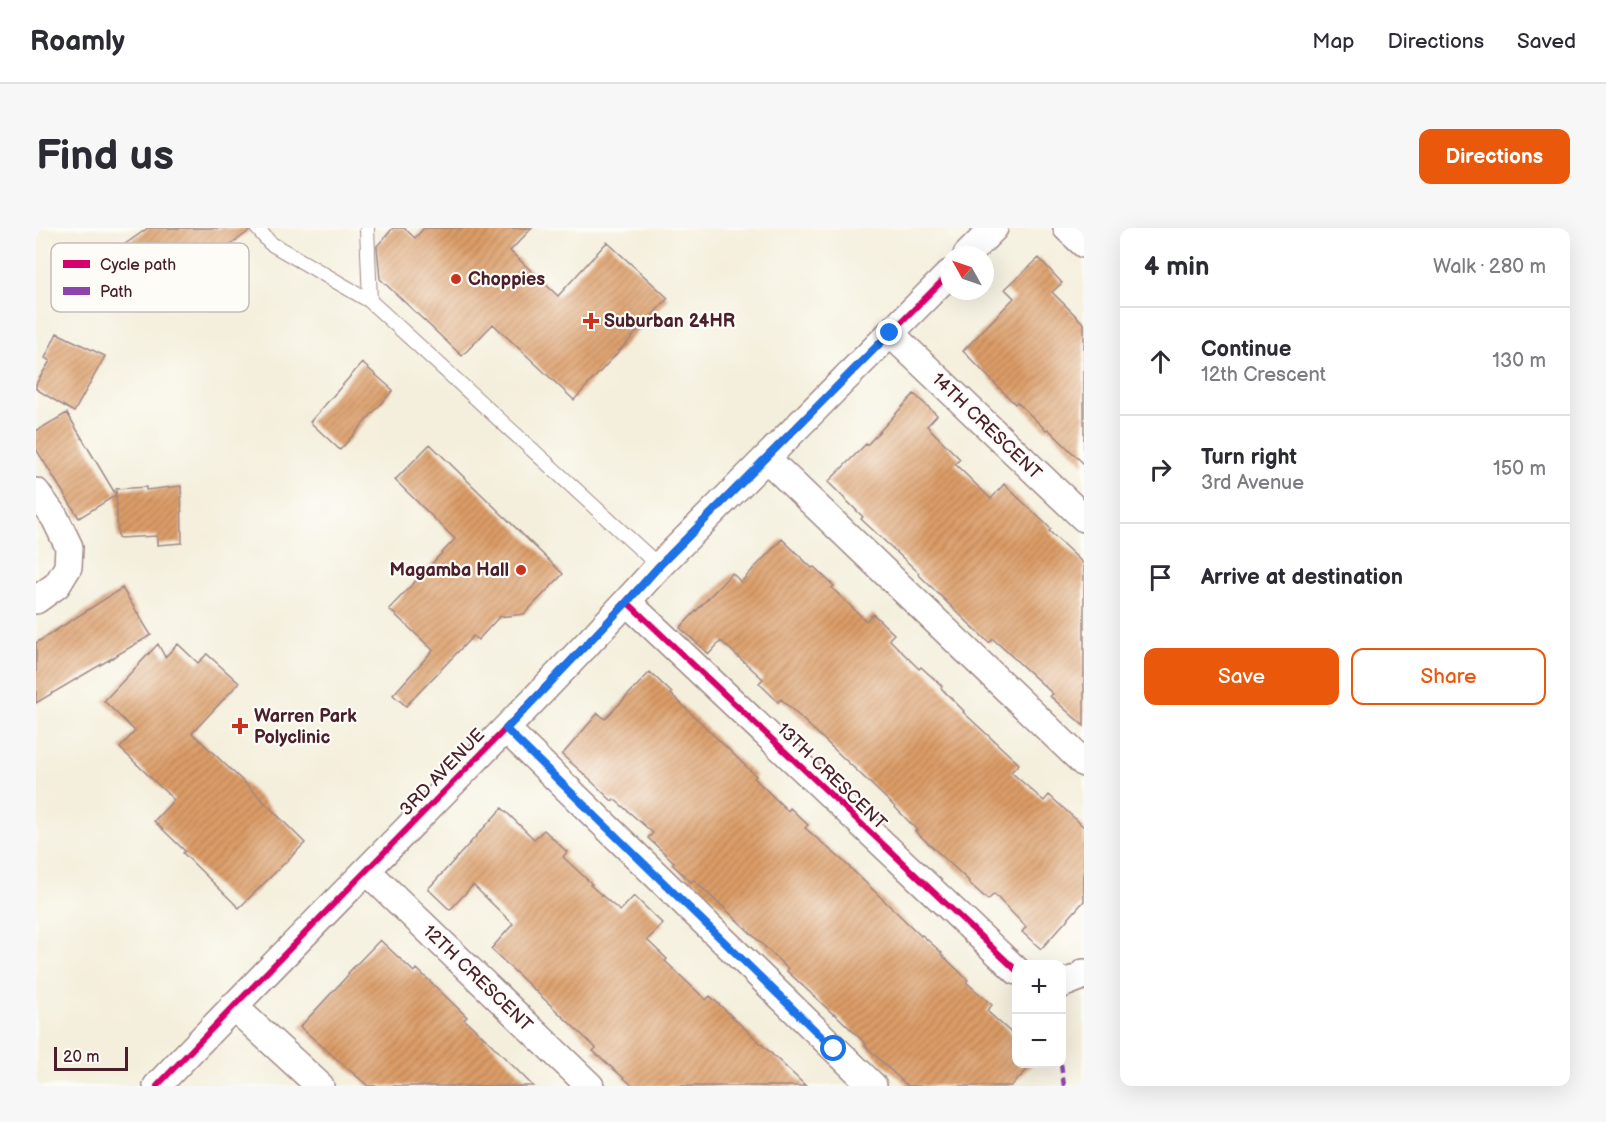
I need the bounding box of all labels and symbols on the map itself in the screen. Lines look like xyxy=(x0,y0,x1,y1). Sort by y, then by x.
legend xyxy=(51,243,249,312)
north arrow xyxy=(940,246,994,300)
text: Cycle path xyxy=(100,256,176,275)
place label: Choppies xyxy=(468,269,545,290)
marker: Choppies xyxy=(449,272,463,286)
text: Path xyxy=(100,283,132,302)
place label: Suburban 24HR xyxy=(604,311,735,332)
marker: Suburban 24HR xyxy=(582,312,600,330)
route end xyxy=(876,319,902,345)
street label: 14TH CRESCENT xyxy=(928,369,1046,484)
place label: Magamba Hall xyxy=(389,560,509,581)
marker: Magamba Hall xyxy=(514,563,528,577)
place label: Warren Park Polyclinic xyxy=(254,706,357,748)
marker: Warren Park Polyclinic xyxy=(231,717,249,735)
street label: 13TH CRESCENT xyxy=(772,719,891,834)
street label: 3RD AVENUE xyxy=(396,724,489,820)
street label: 12TH CRESCENT xyxy=(419,921,537,1036)
route start xyxy=(820,1035,846,1061)
scale bar xyxy=(54,1044,128,1072)

